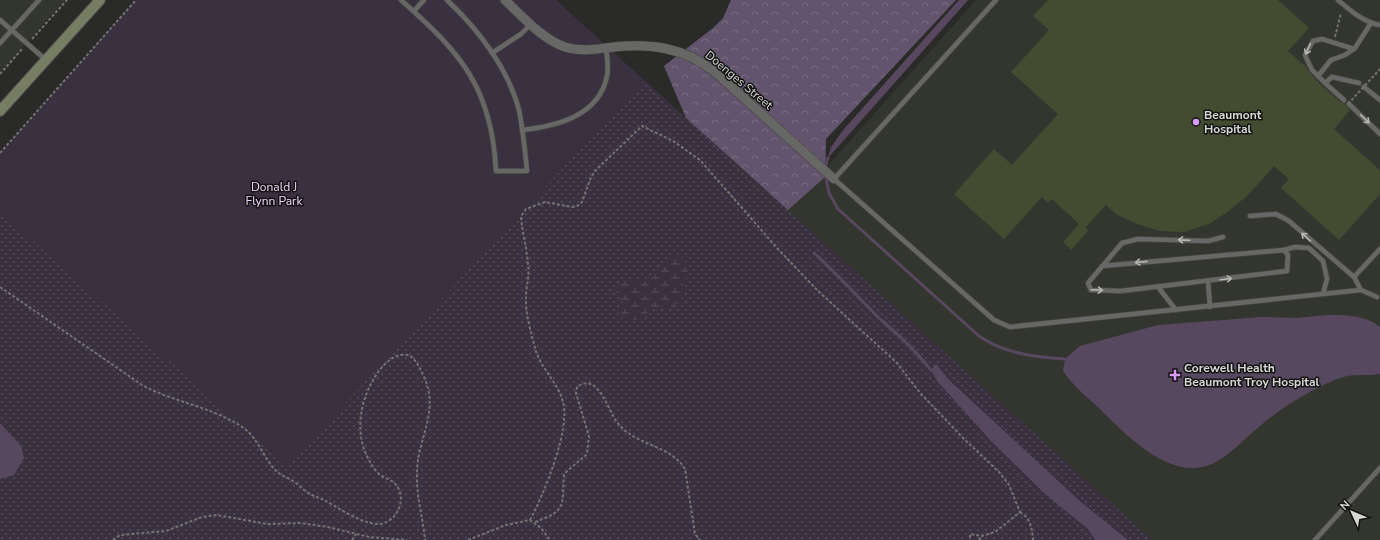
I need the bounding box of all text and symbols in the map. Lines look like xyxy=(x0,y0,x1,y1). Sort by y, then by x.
one-way arrow xyxy=(1304,43,1311,55)
street label: Doenges Street xyxy=(702,47,777,114)
place label: Beaumont Hospital xyxy=(1204,107,1262,137)
one-way arrow xyxy=(1360,114,1370,124)
marker: Beaumont Hospital xyxy=(1191,117,1201,127)
park label: Donald J Flynn Park xyxy=(246,179,303,209)
one-way arrow xyxy=(1301,232,1311,241)
one-way arrow xyxy=(1178,237,1191,244)
one-way arrow xyxy=(1135,259,1148,266)
one-way arrow xyxy=(1220,275,1233,282)
one-way arrow xyxy=(1090,287,1103,294)
place label: Corewell Health Beaumont Troy Hospital xyxy=(1184,360,1320,390)
marker: Corewell Health Beaumont Troy Hospital xyxy=(1169,369,1181,381)
north arrow xyxy=(1332,492,1372,532)
text: N xyxy=(1337,497,1353,514)

